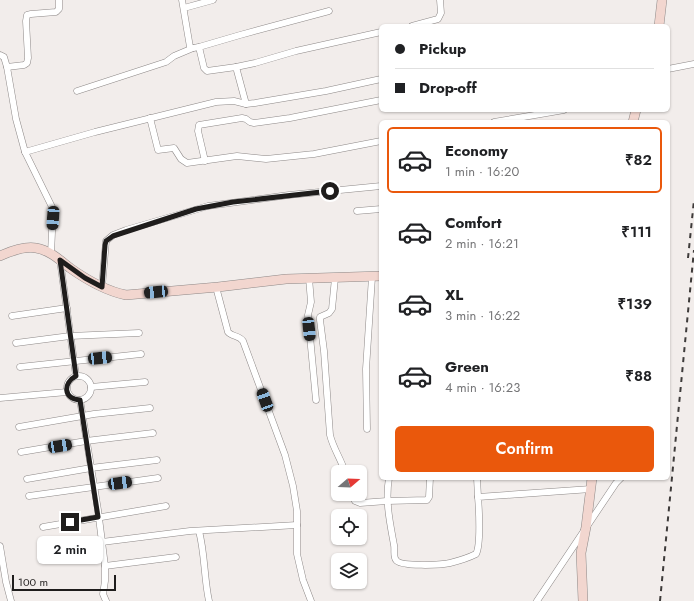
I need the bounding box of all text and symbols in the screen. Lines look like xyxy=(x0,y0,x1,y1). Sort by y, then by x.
text: Pickup xyxy=(419,38,466,60)
text: Drop-off xyxy=(419,77,477,99)
text: Economy xyxy=(445,140,508,162)
icon: car xyxy=(397,142,433,178)
text: ₹82 xyxy=(625,149,652,171)
text: 1 min · 16:20 xyxy=(445,162,519,181)
route start xyxy=(321,182,339,200)
car xyxy=(46,206,60,230)
text: Comfort xyxy=(445,212,502,234)
icon: car xyxy=(397,214,433,250)
text: ₹111 xyxy=(621,221,652,243)
text: 2 min · 16:21 xyxy=(445,234,519,253)
text: XL xyxy=(445,284,463,306)
car xyxy=(144,285,168,299)
icon: car xyxy=(397,286,433,322)
text: ₹139 xyxy=(617,293,652,315)
text: 3 min · 16:22 xyxy=(445,306,520,325)
car xyxy=(302,316,316,342)
car xyxy=(87,351,113,365)
text: Green xyxy=(445,356,489,378)
icon: car xyxy=(397,358,433,394)
text: ₹88 xyxy=(625,365,652,387)
text: 4 min · 16:23 xyxy=(445,378,520,397)
car xyxy=(255,387,275,413)
button: Confirm xyxy=(395,426,654,472)
car xyxy=(47,438,73,454)
north arrow xyxy=(331,465,367,501)
map controls xyxy=(331,465,367,589)
car xyxy=(107,475,133,491)
button: locate xyxy=(331,509,367,545)
route end xyxy=(61,513,79,531)
callout: 2 min xyxy=(37,536,103,564)
text: 2 min xyxy=(53,540,87,559)
button: layers xyxy=(331,553,367,589)
scale bar xyxy=(12,573,116,592)
text: 100 m xyxy=(18,574,48,590)

